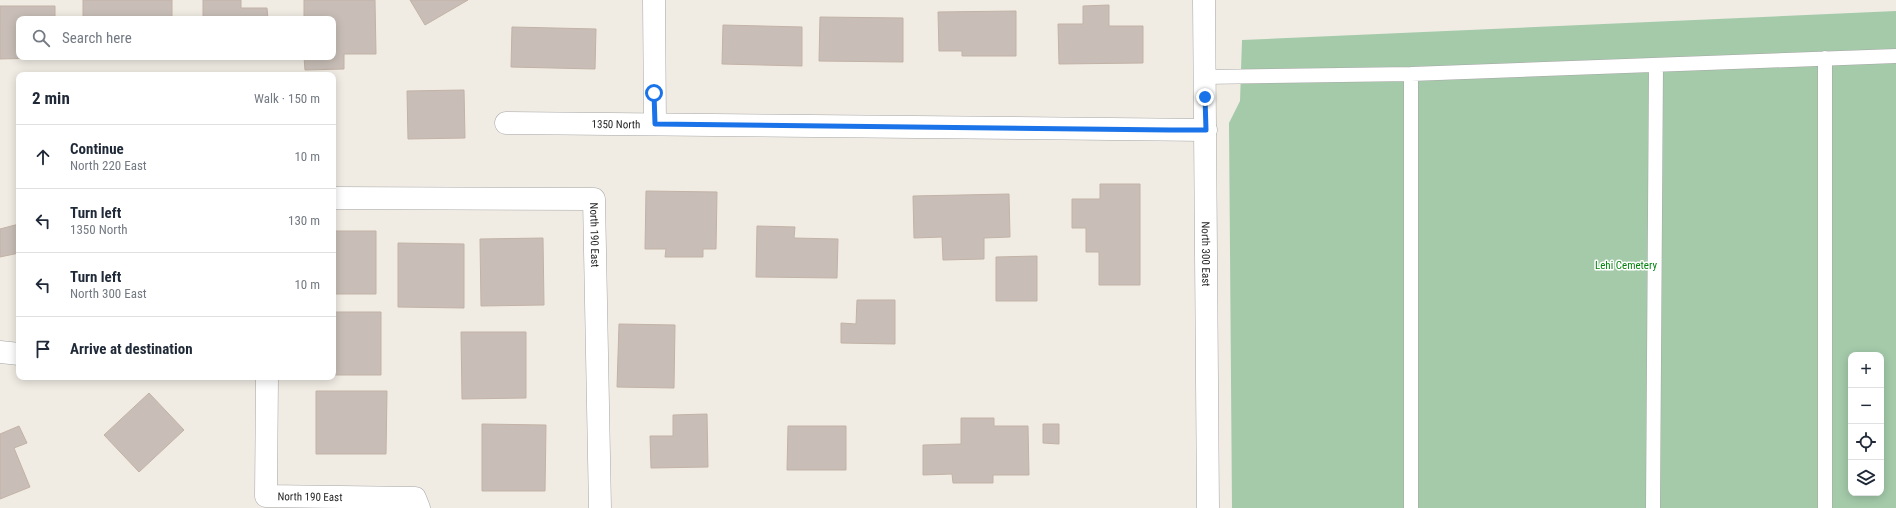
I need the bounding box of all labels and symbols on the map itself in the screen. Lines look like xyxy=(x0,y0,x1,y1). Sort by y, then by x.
route start xyxy=(645,84,663,102)
route end xyxy=(1196,88,1214,106)
street label: 1350 North xyxy=(592,118,640,131)
street label: North 190 East xyxy=(587,202,601,268)
street label: North 300 East xyxy=(1199,221,1212,287)
park label: Lehi Cemetery xyxy=(1595,259,1657,272)
street label: North 190 East xyxy=(277,490,343,504)

